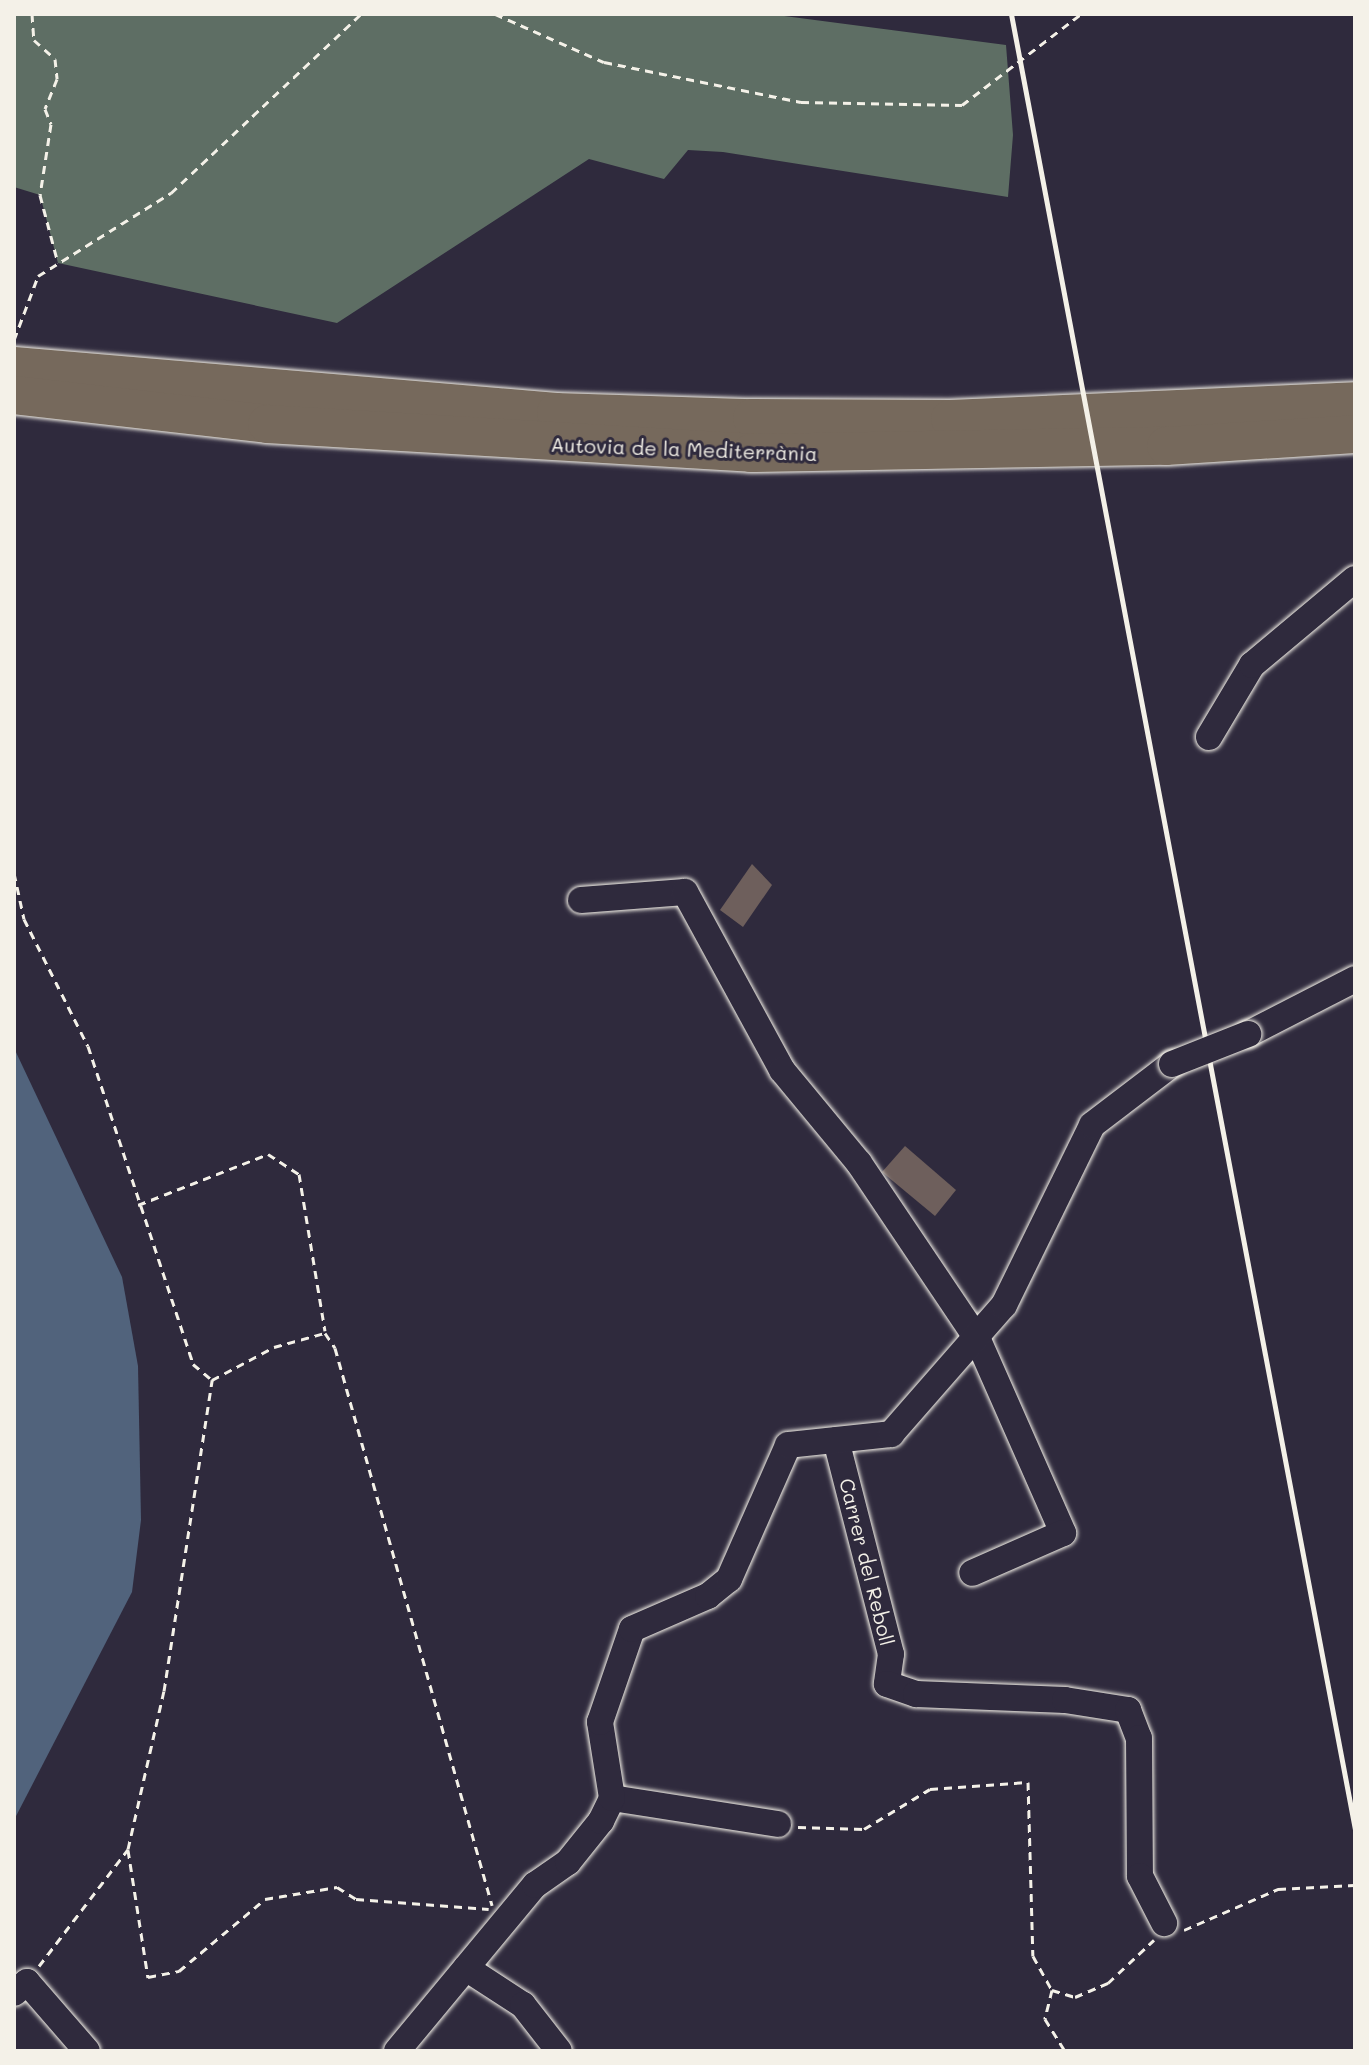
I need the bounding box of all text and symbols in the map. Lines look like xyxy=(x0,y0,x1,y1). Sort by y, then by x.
street label: Autovia de la Mediterrània xyxy=(550,432,818,466)
street label: Carrer del Reboll xyxy=(835,1476,899,1648)

